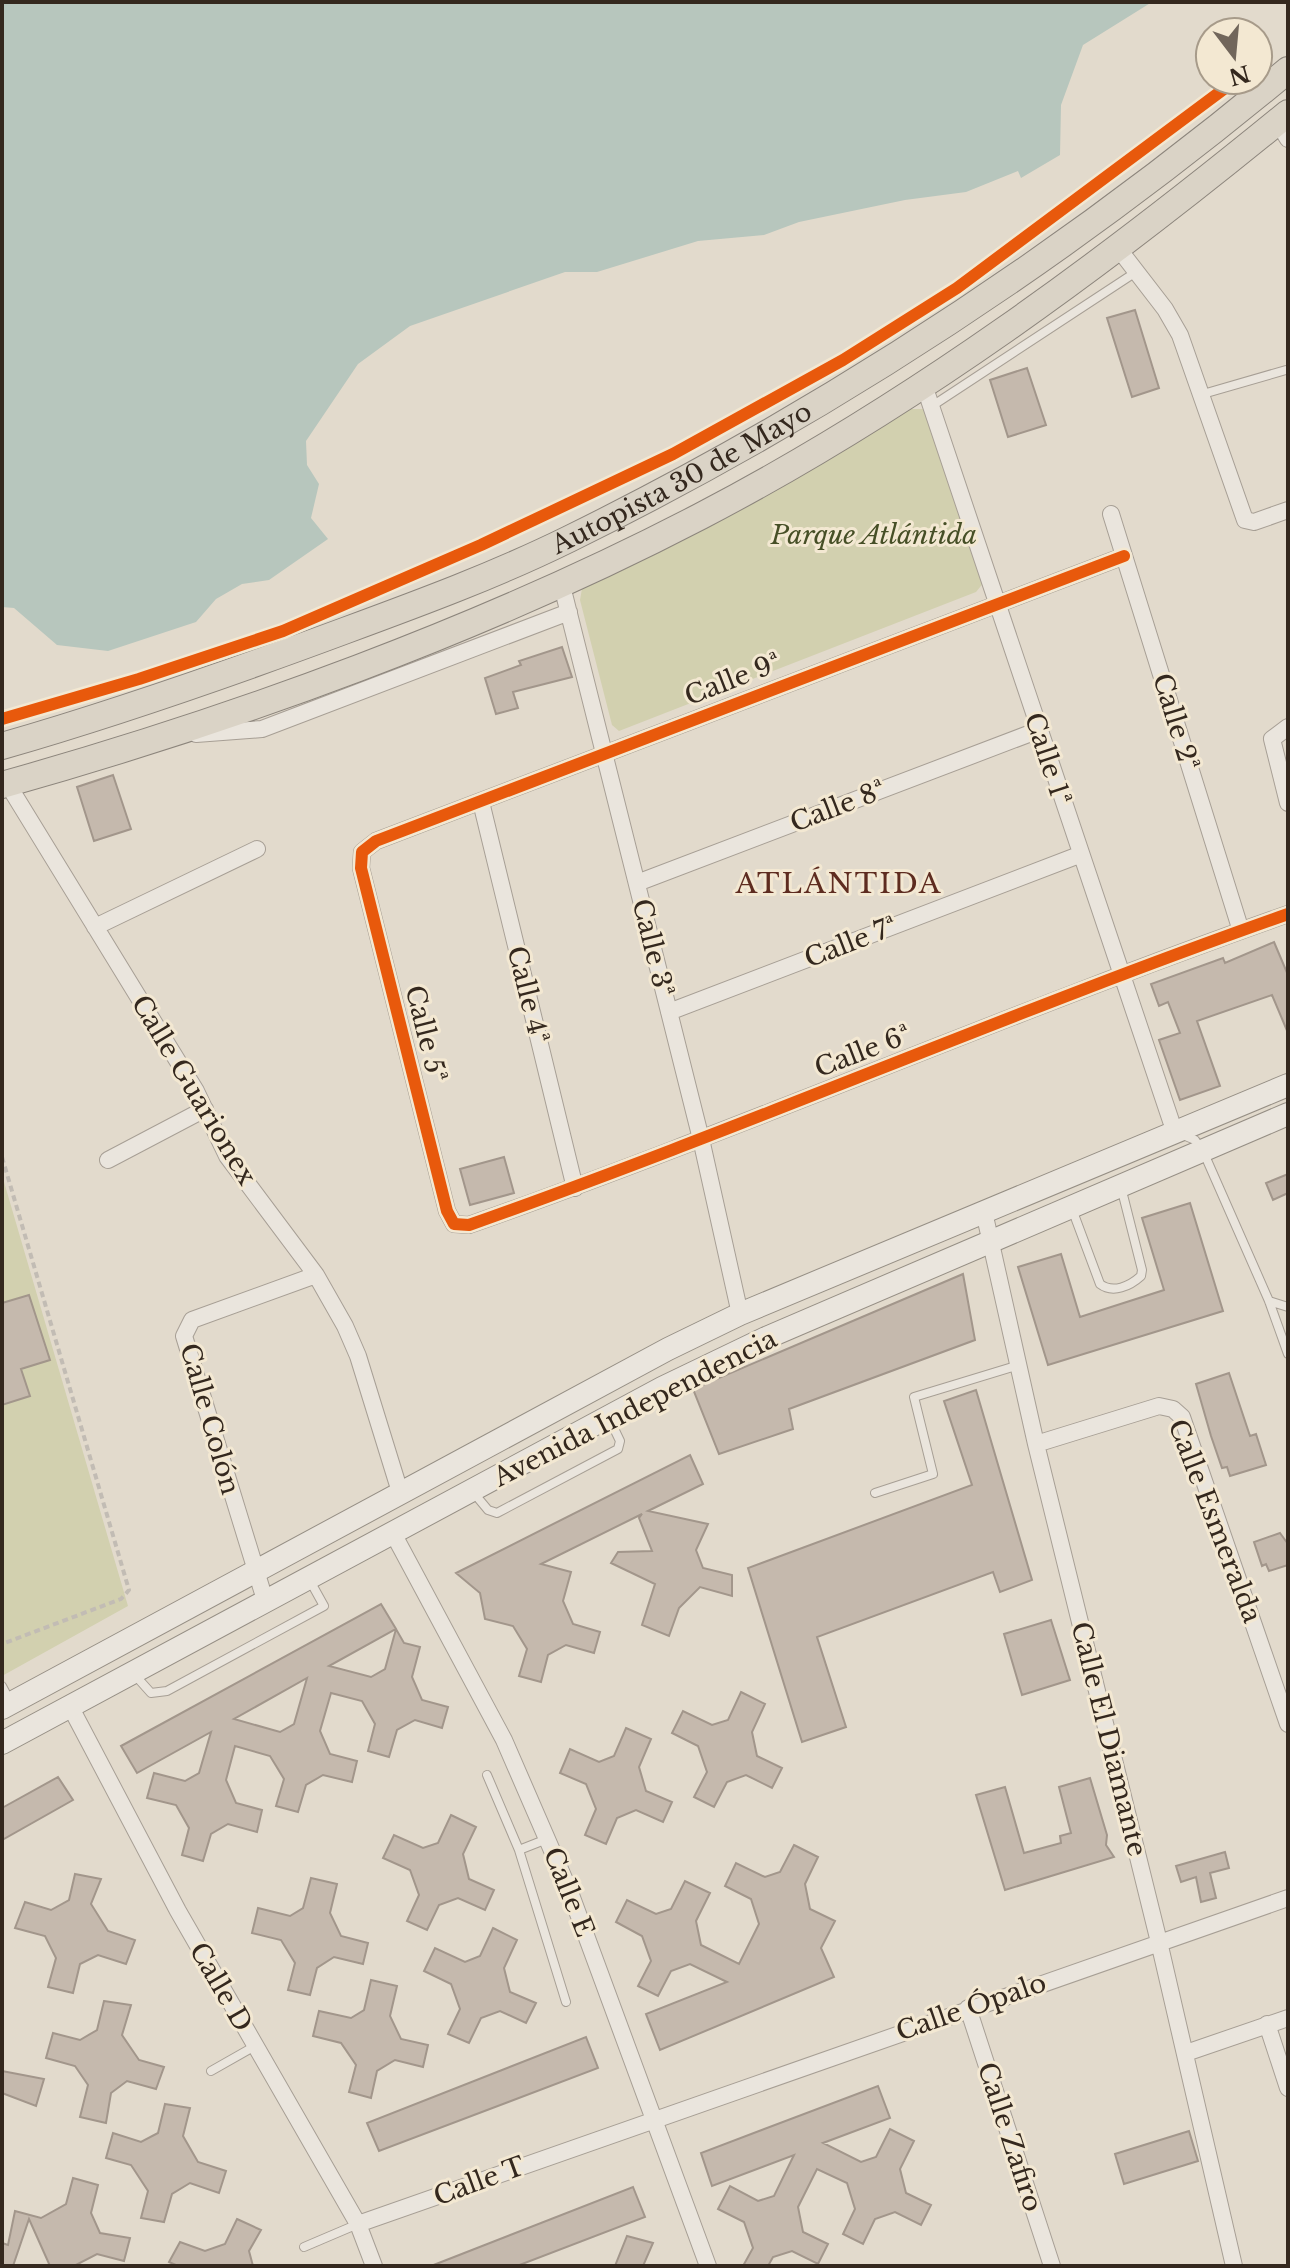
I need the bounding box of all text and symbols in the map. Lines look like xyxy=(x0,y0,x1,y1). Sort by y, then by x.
north arrow xyxy=(1194,16,1274,96)
text: N xyxy=(1225,59,1253,91)
street label: Autopista 30 de Mayo xyxy=(545,395,818,562)
park label: Parque Atlántida xyxy=(770,519,977,551)
street label: Calle 9ª xyxy=(680,646,786,712)
street label: Calle 2ª xyxy=(1146,669,1206,775)
street label: Calle 1ª xyxy=(1018,708,1078,810)
street label: Calle 8ª xyxy=(786,773,890,839)
district label: ATLÁNTIDA xyxy=(735,866,942,901)
street label: Calle 3ª xyxy=(625,895,681,1001)
street label: Calle 7ª xyxy=(800,910,902,974)
street label: Calle 4ª xyxy=(500,943,556,1047)
street label: Calle 5ª xyxy=(398,982,454,1086)
street label: Calle Guarionex xyxy=(125,989,263,1191)
street label: Calle 6ª xyxy=(810,1018,916,1084)
street label: Avenida Independencia xyxy=(487,1322,783,1494)
street label: Calle Colón xyxy=(173,1340,247,1498)
street label: Calle Esmeralda xyxy=(1162,1415,1269,1628)
street label: Calle El Diamante xyxy=(1064,1618,1154,1860)
street label: Calle E xyxy=(537,1843,601,1941)
street label: Calle D xyxy=(183,1937,259,2037)
street label: Calle Ópalo xyxy=(892,1966,1050,2048)
street label: Calle Zafiro xyxy=(971,2058,1049,2216)
street label: Calle T xyxy=(429,2150,529,2212)

